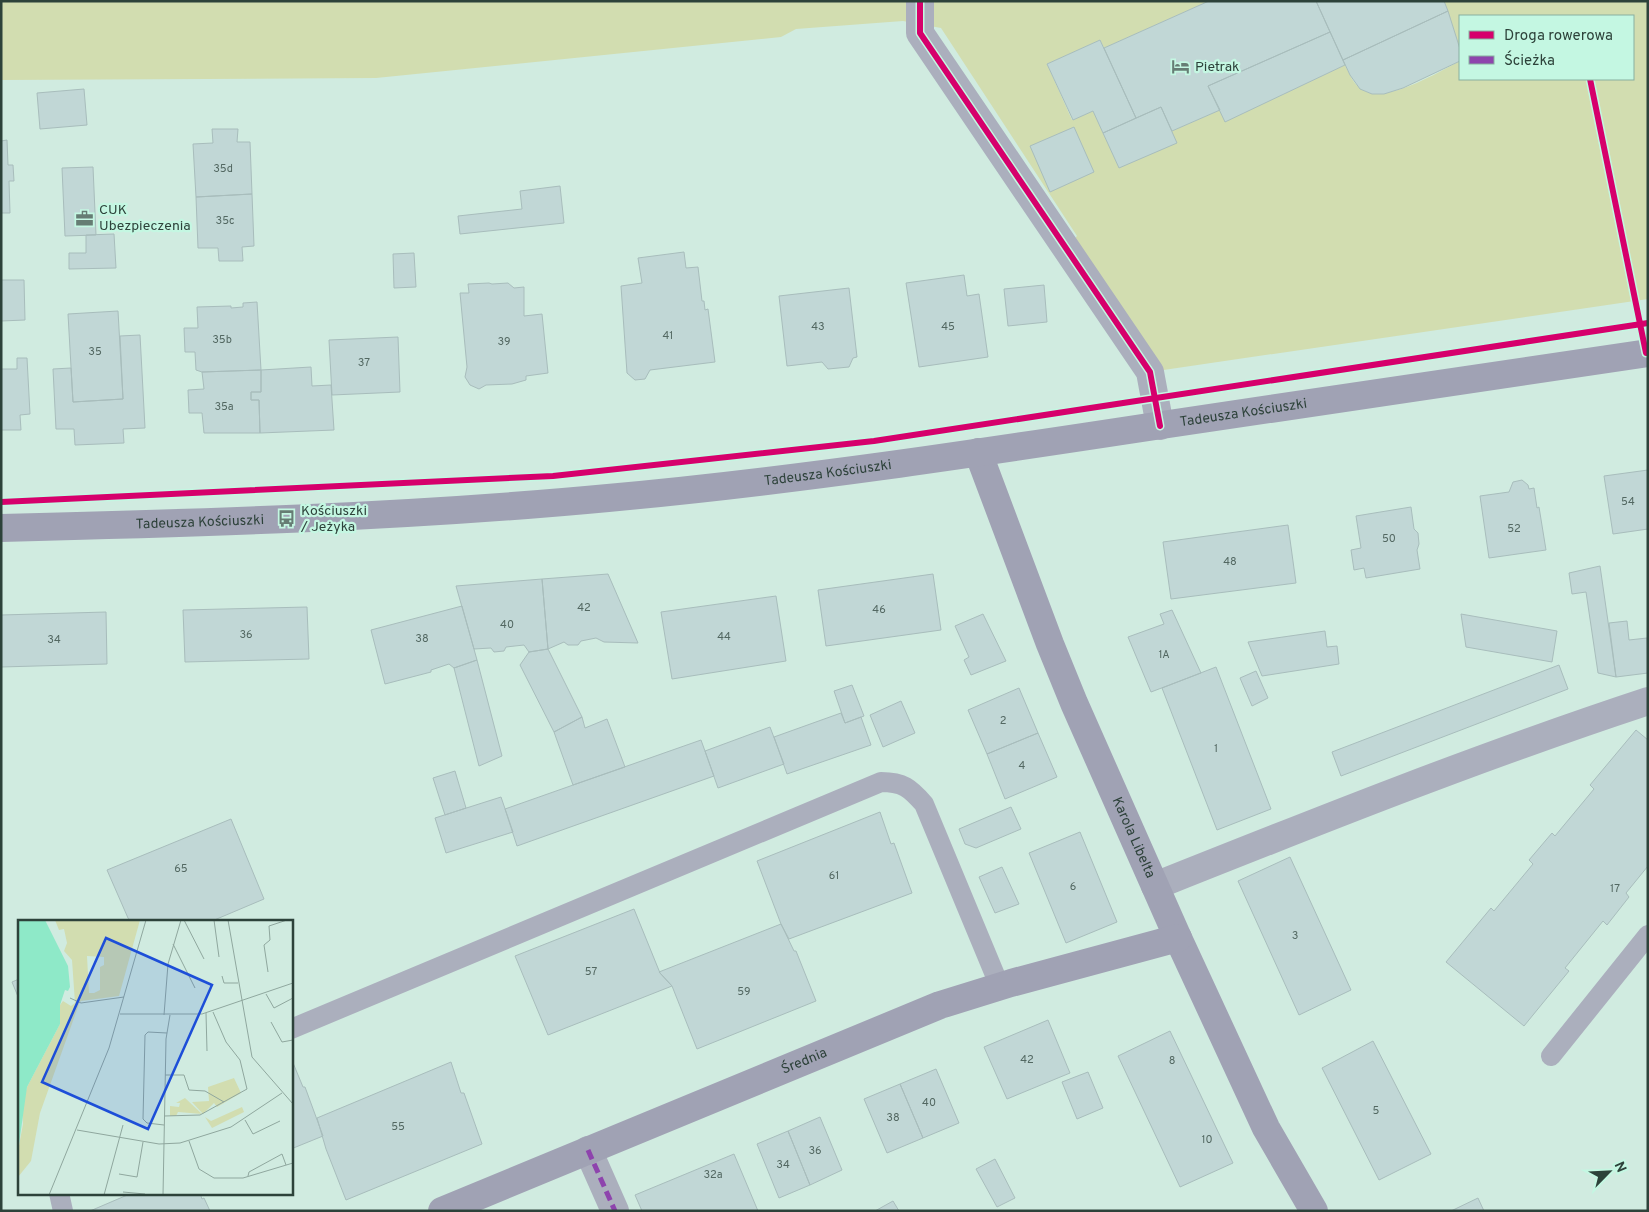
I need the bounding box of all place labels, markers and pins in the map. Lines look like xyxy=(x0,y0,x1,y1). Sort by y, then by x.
hotel icon: Pietrak xyxy=(1171,57,1191,77)
place label: Pietrak xyxy=(1195,59,1239,76)
place label: CUK Ubezpieczenia xyxy=(99,202,191,235)
office icon: CUK Ubezpieczenia xyxy=(75,208,95,228)
place label: Kościuszki / Jeżyka xyxy=(300,503,367,536)
bus stop icon: Kościuszki / Jeżyka xyxy=(277,509,297,529)

